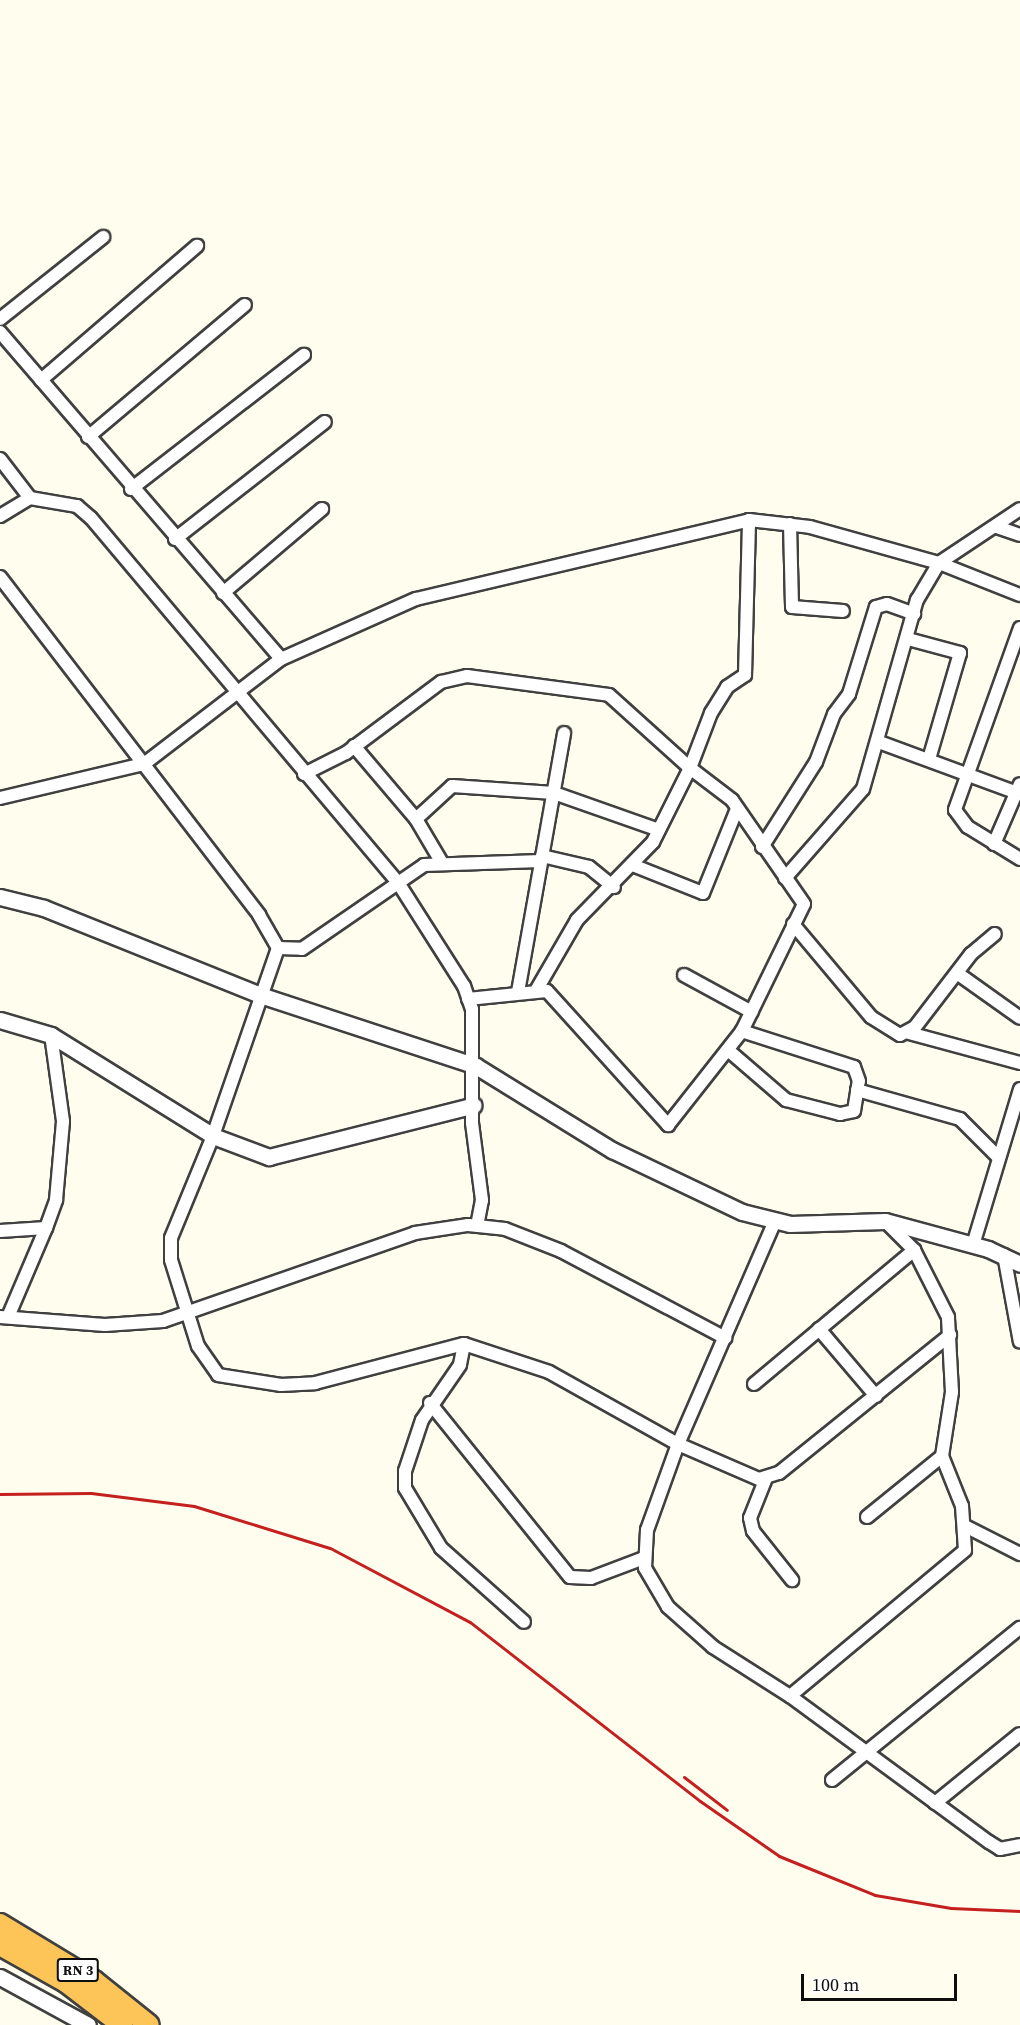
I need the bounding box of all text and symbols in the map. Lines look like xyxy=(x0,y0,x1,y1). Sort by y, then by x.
road number: RN 3 xyxy=(56,1959,100,1981)
scale bar xyxy=(804,1962,960,2000)
text: 100 m xyxy=(812,1972,859,1997)

